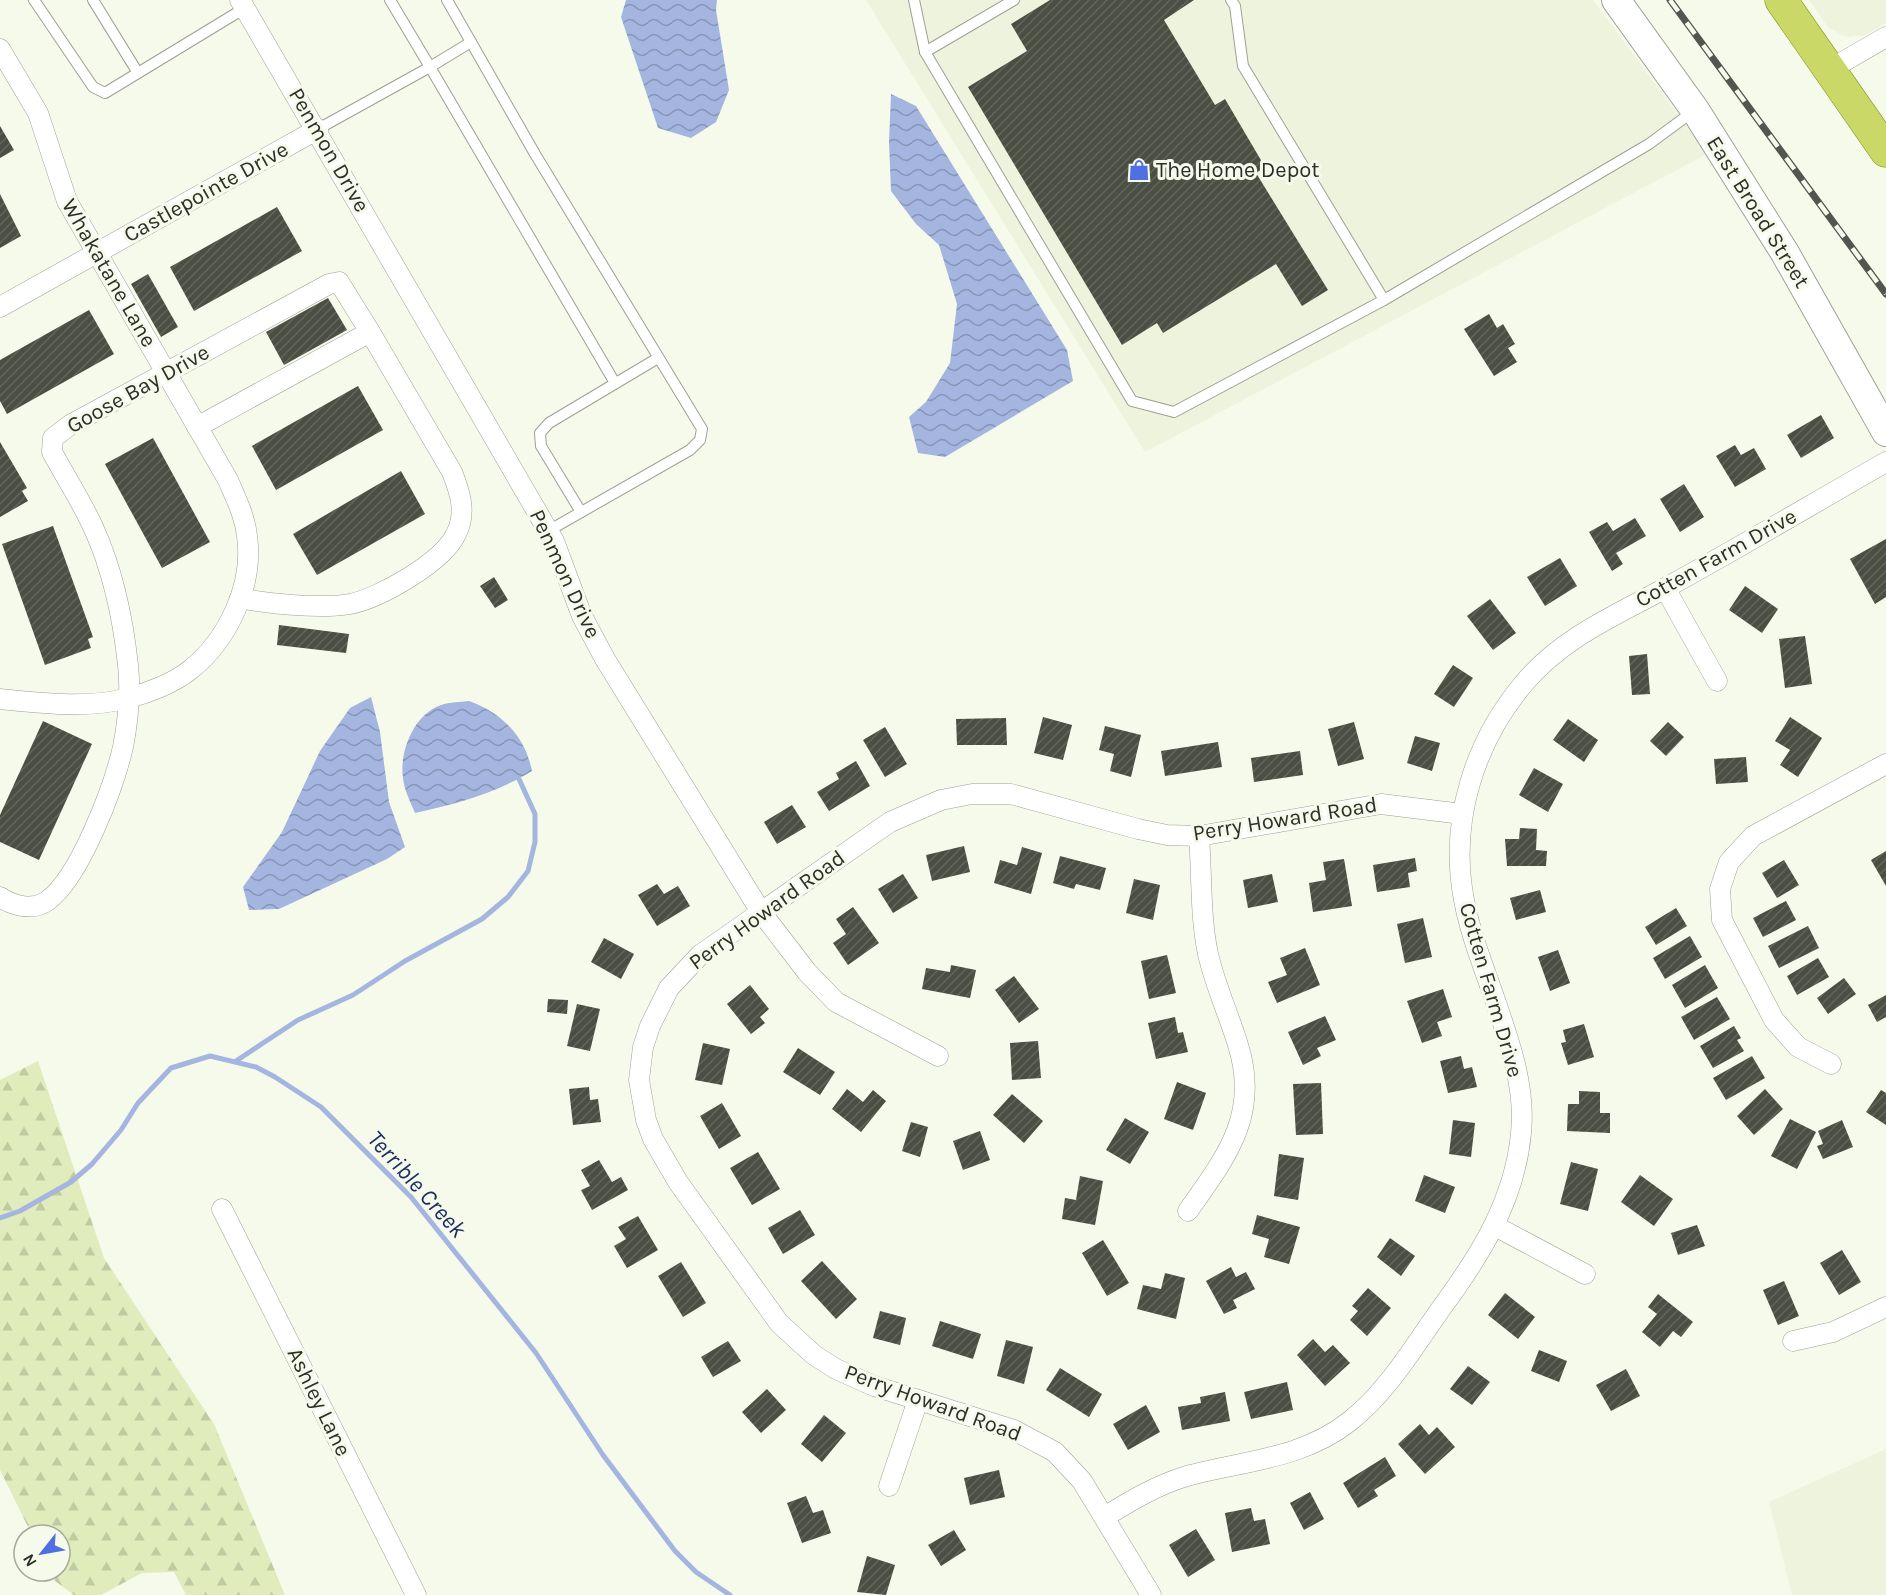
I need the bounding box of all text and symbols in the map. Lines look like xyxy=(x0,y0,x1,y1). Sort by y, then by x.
street label: Penmon Drive xyxy=(283,83,375,217)
street label: East Broad Street xyxy=(1701,131,1815,293)
street label: Castlepointe Drive xyxy=(119,136,293,248)
place label: The Home Depot xyxy=(1156,157,1320,183)
shop icon: The Home Depot xyxy=(1127,158,1151,182)
street label: Whakatane Lane xyxy=(56,194,162,352)
street label: Goose Bay Drive xyxy=(62,339,214,439)
street label: Cotten Farm Drive xyxy=(1631,503,1801,613)
street label: Penmon Drive xyxy=(524,505,606,643)
street label: Perry Howard Road xyxy=(1191,792,1379,846)
street label: Perry Howard Road xyxy=(684,845,850,975)
street label: Cotten Farm Drive xyxy=(1454,900,1528,1080)
water label: Terrible Creek xyxy=(362,1125,473,1244)
street label: Ashley Lane xyxy=(282,1344,356,1460)
street label: Perry Howard Road xyxy=(841,1359,1025,1447)
north arrow xyxy=(12,1523,72,1583)
text: N xyxy=(18,1551,41,1570)

